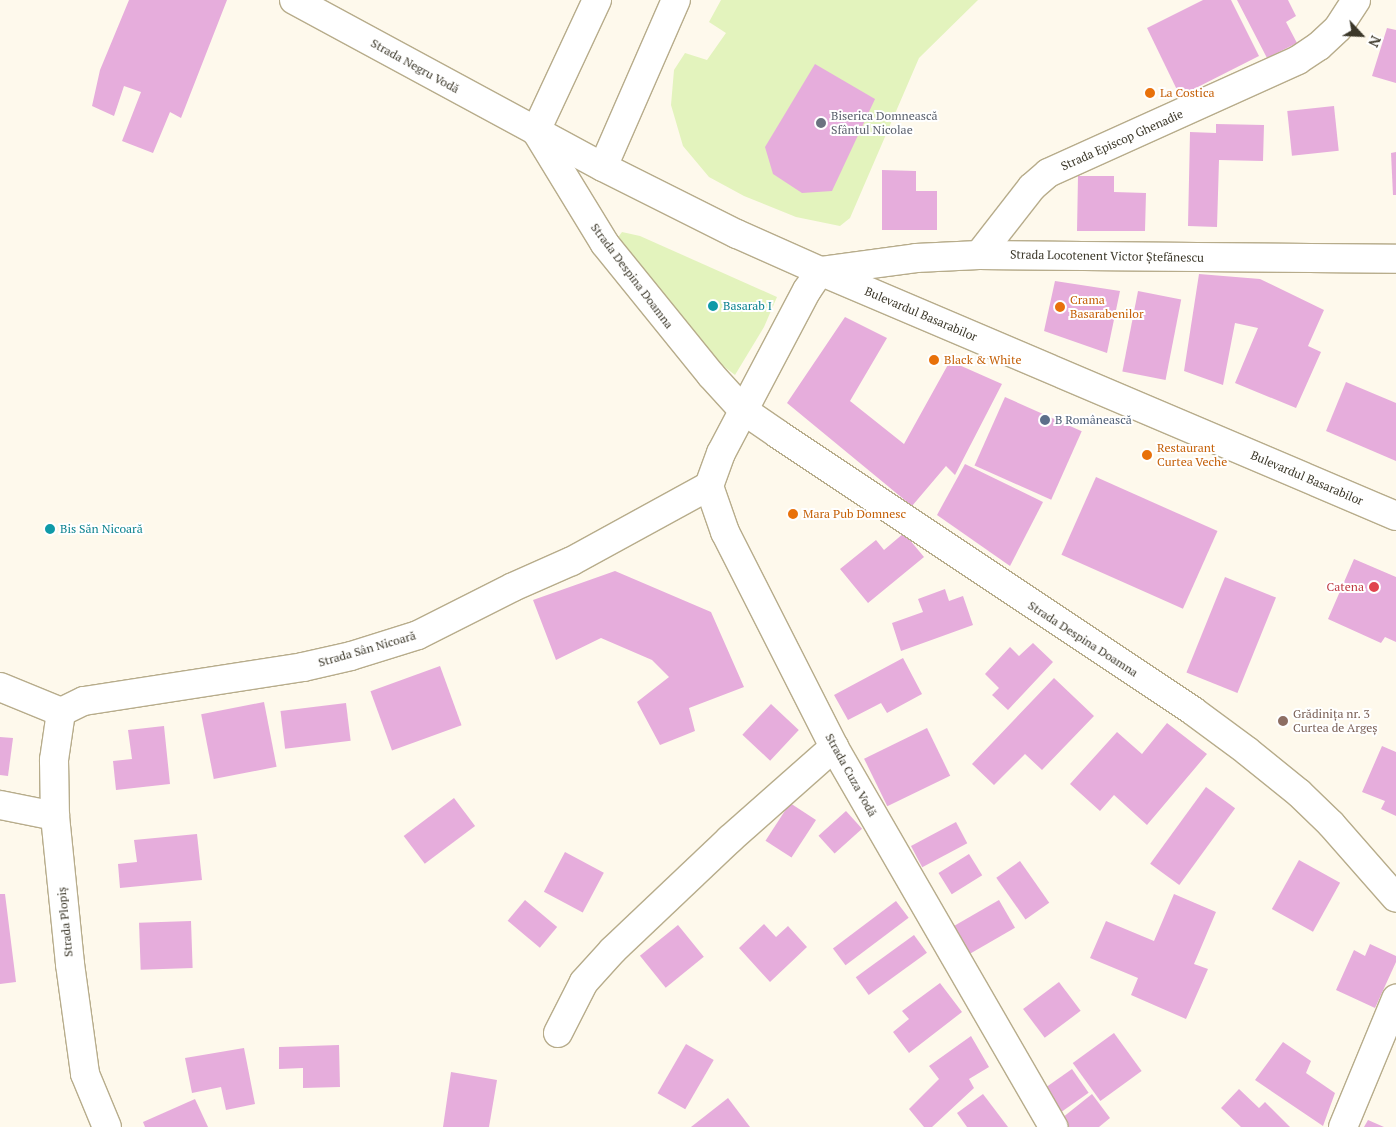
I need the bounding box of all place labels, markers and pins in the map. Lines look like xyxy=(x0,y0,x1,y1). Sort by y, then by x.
place label: La Costica xyxy=(1160,86,1215,100)
marker: La Costica xyxy=(1144,87,1156,99)
place label: Biserica Domnească Sfântul Nicolae xyxy=(831,109,938,137)
marker: Biserica Domnească Sfântul Nicolae xyxy=(815,117,827,129)
place label: Crama Basarabenilor xyxy=(1070,293,1144,321)
place label: Basarab I xyxy=(723,299,772,313)
marker: Basarab I xyxy=(707,300,719,312)
marker: Crama Basarabenilor xyxy=(1054,301,1066,313)
place label: Black & White xyxy=(944,353,1021,367)
marker: Black & White xyxy=(928,354,940,366)
place label: B Românească xyxy=(1055,413,1132,427)
marker: B Românească xyxy=(1039,414,1051,426)
place label: Restaurant Curtea Veche xyxy=(1157,441,1228,469)
marker: Restaurant Curtea Veche xyxy=(1141,449,1153,461)
place label: Mara Pub Domnesc xyxy=(803,507,906,521)
marker: Mara Pub Domnesc xyxy=(787,508,799,520)
place label: Bis Săn Nicoară xyxy=(60,522,143,536)
marker: Bis Săn Nicoară xyxy=(44,523,56,535)
place label: Catena xyxy=(1327,580,1364,594)
marker: Catena xyxy=(1368,581,1380,593)
place label: Grădinița nr. 3 Curtea de Argeș xyxy=(1293,707,1378,735)
marker: Grădinița nr. 3 Curtea de Argeș xyxy=(1277,715,1289,727)

